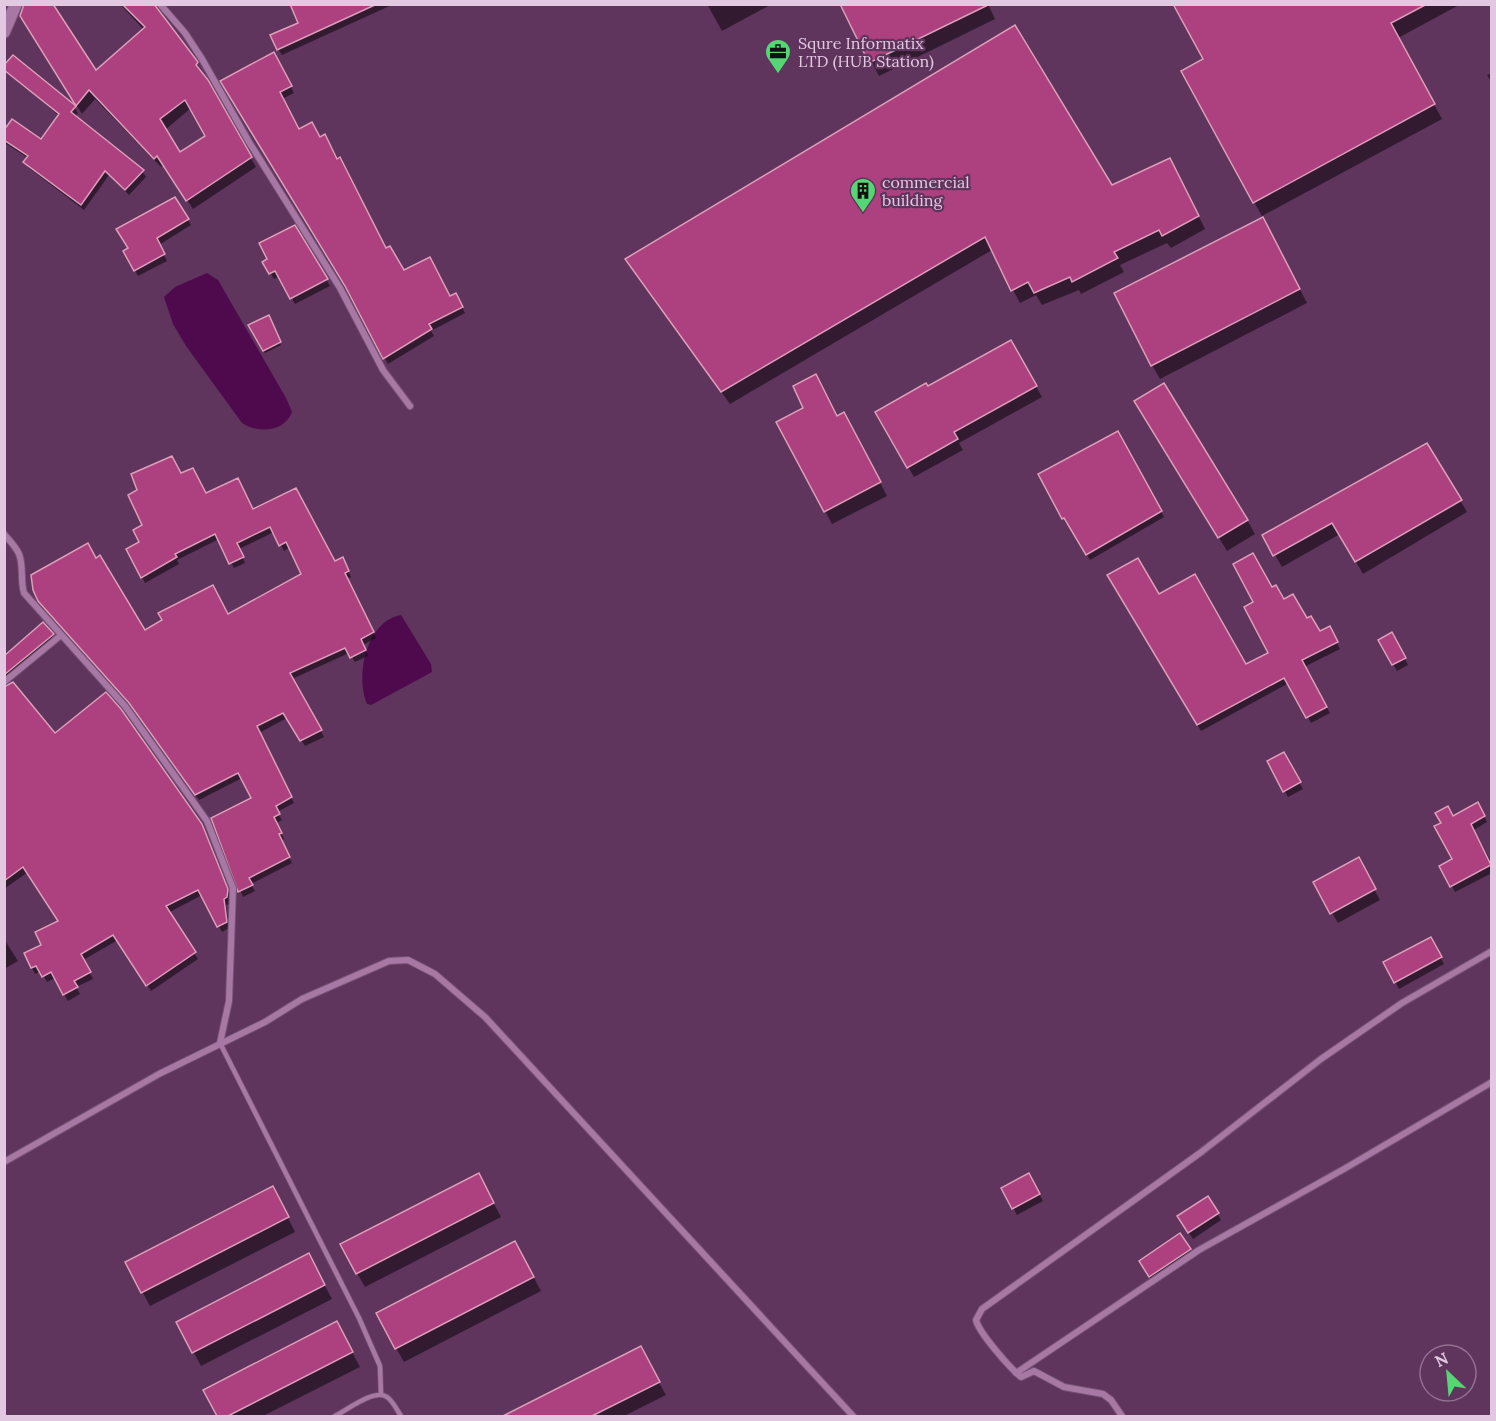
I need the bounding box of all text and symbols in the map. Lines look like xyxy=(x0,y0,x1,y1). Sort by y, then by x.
place label: Squre Informatix LTD (HUB Station) xyxy=(798,33,934,72)
office icon: Squre Informatix LTD (HUB Station) xyxy=(763,37,793,75)
place label: commercial building xyxy=(882,172,970,210)
building icon: commercial building xyxy=(848,176,878,214)
north arrow xyxy=(1418,1343,1478,1403)
text: N xyxy=(1431,1348,1451,1371)

